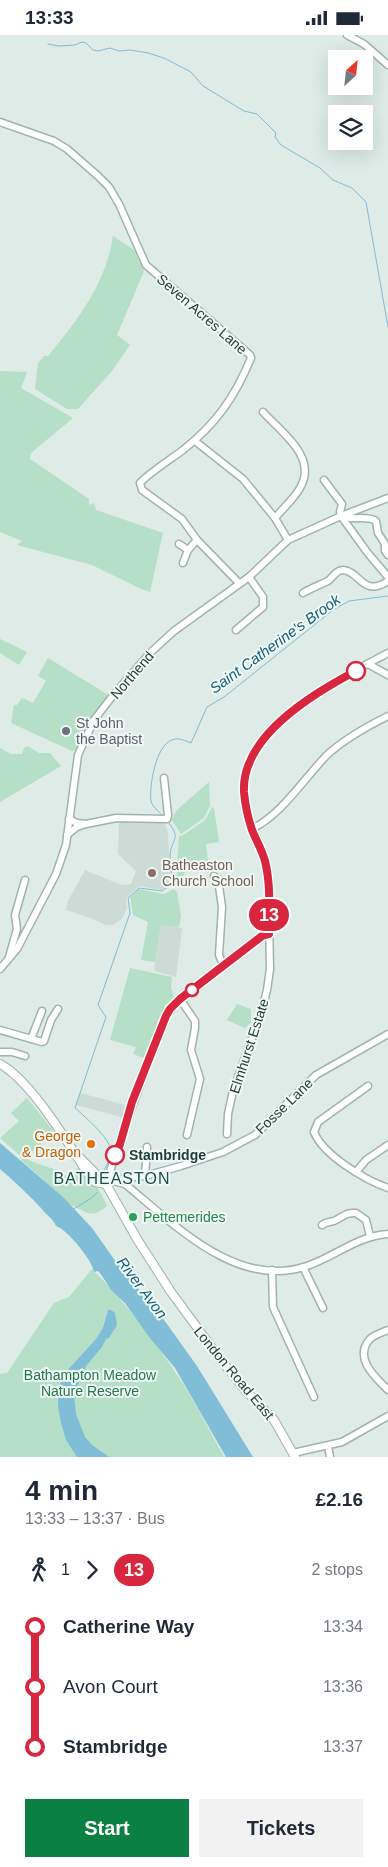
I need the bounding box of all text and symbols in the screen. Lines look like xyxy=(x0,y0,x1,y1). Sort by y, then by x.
text: 13:33 xyxy=(25,7,74,28)
north arrow xyxy=(328,50,372,95)
map controls xyxy=(328,50,373,150)
button: layers xyxy=(328,105,373,150)
street label: Seven Acres Lane xyxy=(154,271,250,357)
water label: Saint Catherine's Brook xyxy=(206,590,344,697)
street label: Northend xyxy=(107,648,157,702)
unlabelled marker xyxy=(346,661,366,681)
place label: St John the Baptist xyxy=(76,715,142,747)
marker: St John the Baptist xyxy=(60,725,72,737)
place label: Batheaston Church School xyxy=(162,857,254,889)
marker: Batheaston Church School xyxy=(146,867,158,879)
line badge: 13 xyxy=(246,899,292,931)
text: 13 xyxy=(259,905,279,925)
unlabelled marker xyxy=(185,983,199,997)
street label: Elmhurst Estate xyxy=(226,996,272,1095)
street label: Fosse Lane xyxy=(252,1075,316,1137)
place label: George & Dragon xyxy=(22,1128,81,1160)
marker: George & Dragon xyxy=(85,1138,97,1150)
marker: Stambridge xyxy=(105,1145,125,1165)
place label: Stambridge xyxy=(129,1147,206,1163)
district label: BATHEASTON xyxy=(54,1170,170,1187)
place label: Pettemerides xyxy=(143,1209,225,1225)
marker: Pettemerides xyxy=(127,1211,139,1223)
water label: River Avon xyxy=(114,1254,171,1322)
street label: London Road East xyxy=(191,1323,277,1423)
park label: Bathampton Meadow Nature Reserve xyxy=(24,1367,157,1399)
text: 4 min xyxy=(25,1475,98,1506)
text: £2.16 xyxy=(315,1489,363,1510)
text: 13:33 – 13:37 · Bus xyxy=(25,1510,165,1527)
icon: walk xyxy=(25,1556,53,1584)
icon: forward xyxy=(78,1556,106,1584)
text: 13 xyxy=(124,1560,144,1580)
text: 1 xyxy=(61,1561,70,1578)
text: 2 stops xyxy=(311,1561,363,1578)
text: Catherine Way xyxy=(63,1616,194,1637)
text: 13:34 xyxy=(323,1618,363,1635)
text: Avon Court xyxy=(63,1676,158,1697)
text: 13:36 xyxy=(323,1678,363,1695)
text: Stambridge xyxy=(63,1736,168,1757)
text: 13:37 xyxy=(323,1738,363,1755)
button: Start xyxy=(25,1799,189,1857)
button: Tickets xyxy=(199,1799,363,1857)

